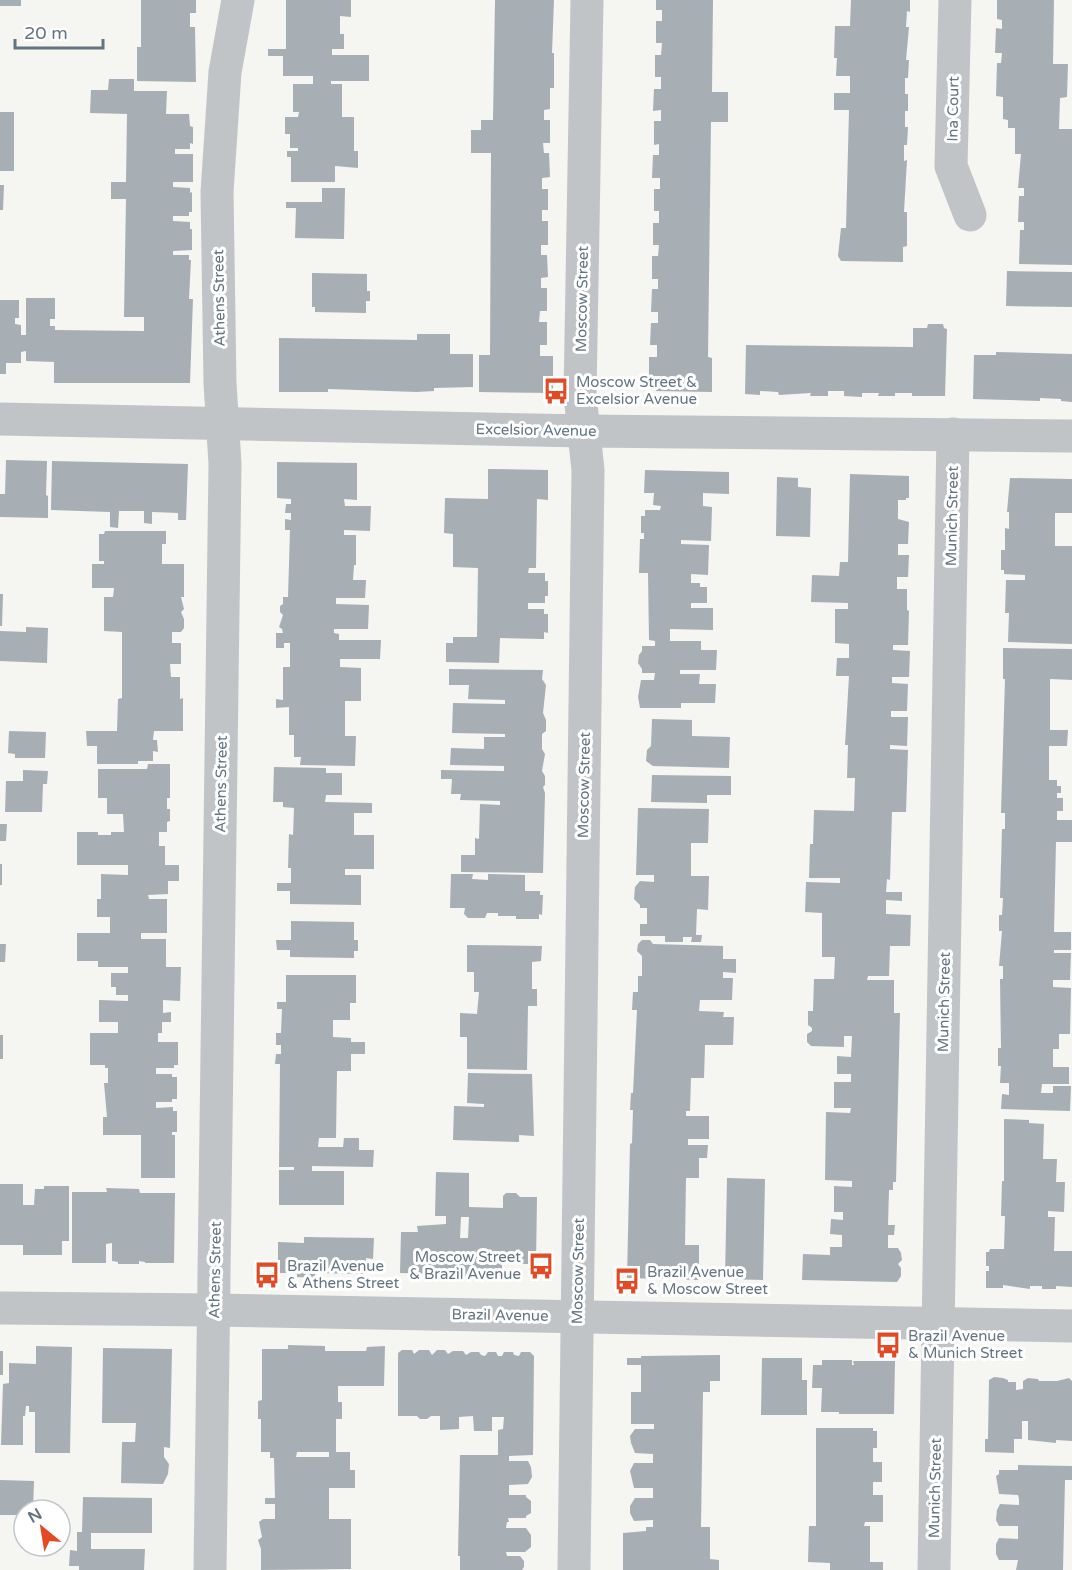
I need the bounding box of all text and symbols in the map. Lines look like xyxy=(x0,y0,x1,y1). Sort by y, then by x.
scale bar xyxy=(15,12,104,50)
text: 20 m xyxy=(24,22,68,44)
street label: Ina Court xyxy=(943,76,963,142)
street label: Moscow Street xyxy=(572,245,592,352)
street label: Athens Street xyxy=(209,249,229,347)
place label: Moscow Street & Excelsior Avenue xyxy=(576,373,697,408)
bus stop icon: Moscow Street & Excelsior Avenue xyxy=(541,376,571,406)
street label: Excelsior Avenue xyxy=(475,420,597,440)
street label: Munich Street xyxy=(942,465,962,566)
street label: Moscow Street xyxy=(574,731,594,838)
street label: Athens Street xyxy=(211,735,231,833)
street label: Munich Street xyxy=(934,951,954,1052)
street label: Moscow Street xyxy=(568,1217,588,1324)
street label: Athens Street xyxy=(205,1221,225,1319)
place label: Moscow Street & Brazil Avenue xyxy=(409,1248,521,1283)
bus stop icon: Moscow Street & Brazil Avenue xyxy=(526,1251,556,1281)
place label: Brazil Avenue & Athens Street xyxy=(287,1257,399,1292)
bus stop icon: Brazil Avenue & Athens Street xyxy=(252,1260,282,1290)
place label: Brazil Avenue & Moscow Street xyxy=(647,1263,768,1298)
bus stop icon: Brazil Avenue & Moscow Street xyxy=(612,1266,642,1296)
street label: Brazil Avenue xyxy=(451,1305,549,1325)
place label: Brazil Avenue & Munich Street xyxy=(908,1327,1023,1362)
bus stop icon: Brazil Avenue & Munich Street xyxy=(873,1330,903,1360)
street label: Munich Street xyxy=(925,1437,945,1538)
north arrow xyxy=(12,1498,72,1558)
text: N xyxy=(24,1504,46,1528)

